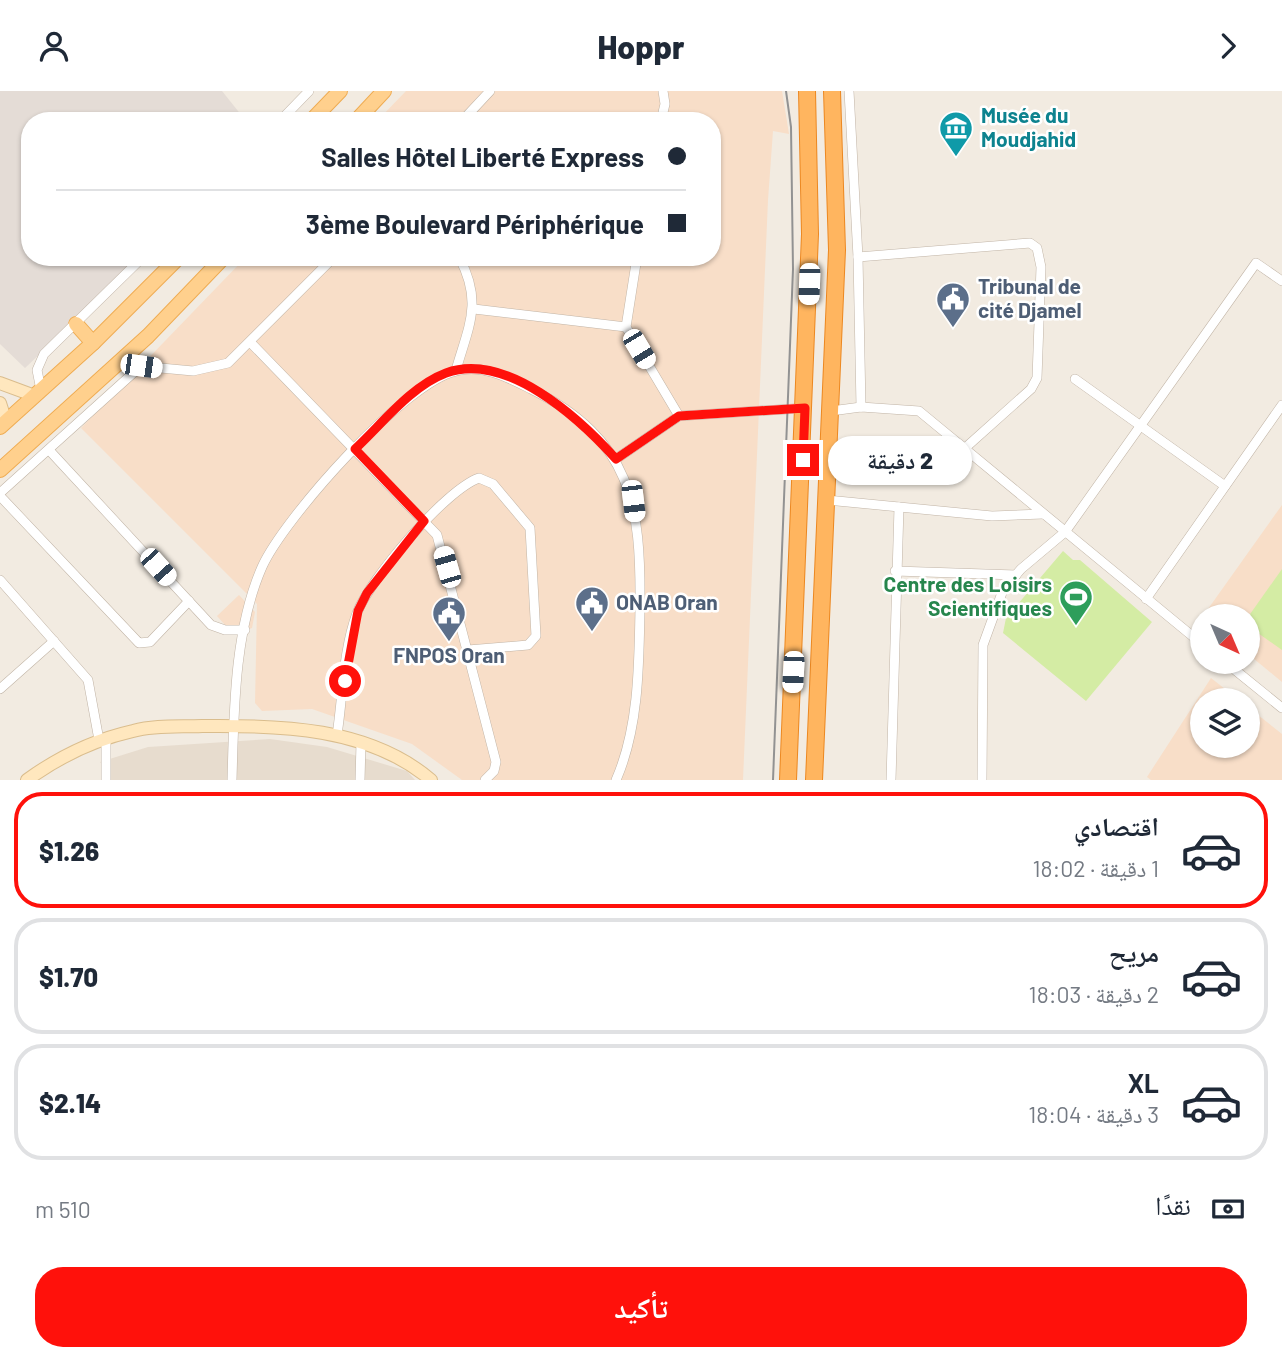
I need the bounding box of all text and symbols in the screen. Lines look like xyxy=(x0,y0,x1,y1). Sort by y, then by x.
icon: person xyxy=(35,27,73,65)
text: Hoppr xyxy=(598,27,684,65)
icon: forward xyxy=(1209,27,1247,65)
place label: Musée du Moudjahid xyxy=(981,102,1076,151)
museum icon: Musée du Moudjahid xyxy=(937,109,975,158)
text: Salles Hôtel Liberté Express xyxy=(321,141,644,172)
text: 3ème Boulevard Périphérique xyxy=(306,208,644,239)
car xyxy=(798,263,821,305)
place label: Tribunal de cité Djamel xyxy=(978,273,1082,322)
public building icon: Tribunal de cité Djamel xyxy=(934,280,972,329)
car xyxy=(620,326,659,372)
car xyxy=(119,353,164,379)
callout: 2 دقيقة xyxy=(828,435,971,485)
route end xyxy=(787,444,819,476)
text: 2 دقيقة xyxy=(867,446,933,474)
car xyxy=(621,479,646,523)
car xyxy=(137,544,180,590)
car xyxy=(432,544,463,590)
place label: Centre des Loisirs Scientifiques xyxy=(884,571,1052,620)
sports icon: Centre des Loisirs Scientifiques xyxy=(1057,578,1095,627)
public building icon: ONAB Oran xyxy=(573,584,611,633)
place label: ONAB Oran xyxy=(616,589,718,614)
public building icon: FNPOS Oran xyxy=(430,594,468,643)
north arrow xyxy=(1190,604,1260,674)
map controls xyxy=(1190,604,1260,758)
place label: FNPOS Oran xyxy=(393,642,505,667)
car xyxy=(782,650,805,694)
route start xyxy=(329,665,361,697)
button: layers xyxy=(1190,688,1260,758)
text: اقتصادي xyxy=(1074,810,1159,841)
icon: car xyxy=(1180,819,1243,882)
text: $1.26 xyxy=(39,835,99,866)
text: 1 دقيقة · 18:02 xyxy=(1032,854,1159,882)
text: مريح xyxy=(1109,936,1159,967)
icon: car xyxy=(1180,945,1243,1008)
text: $1.70 xyxy=(39,961,98,992)
text: 2 دقيقة · 18:03 xyxy=(1029,980,1159,1008)
text: XL xyxy=(1128,1067,1159,1098)
icon: car xyxy=(1180,1071,1243,1134)
text: $2.14 xyxy=(39,1087,101,1118)
text: 3 دقيقة · 18:04 xyxy=(1028,1100,1159,1128)
text: نقدًا xyxy=(1155,1189,1191,1220)
icon: cash xyxy=(1209,1190,1247,1228)
text: 510 m xyxy=(35,1195,91,1223)
button: تأكيد xyxy=(35,1267,1247,1347)

